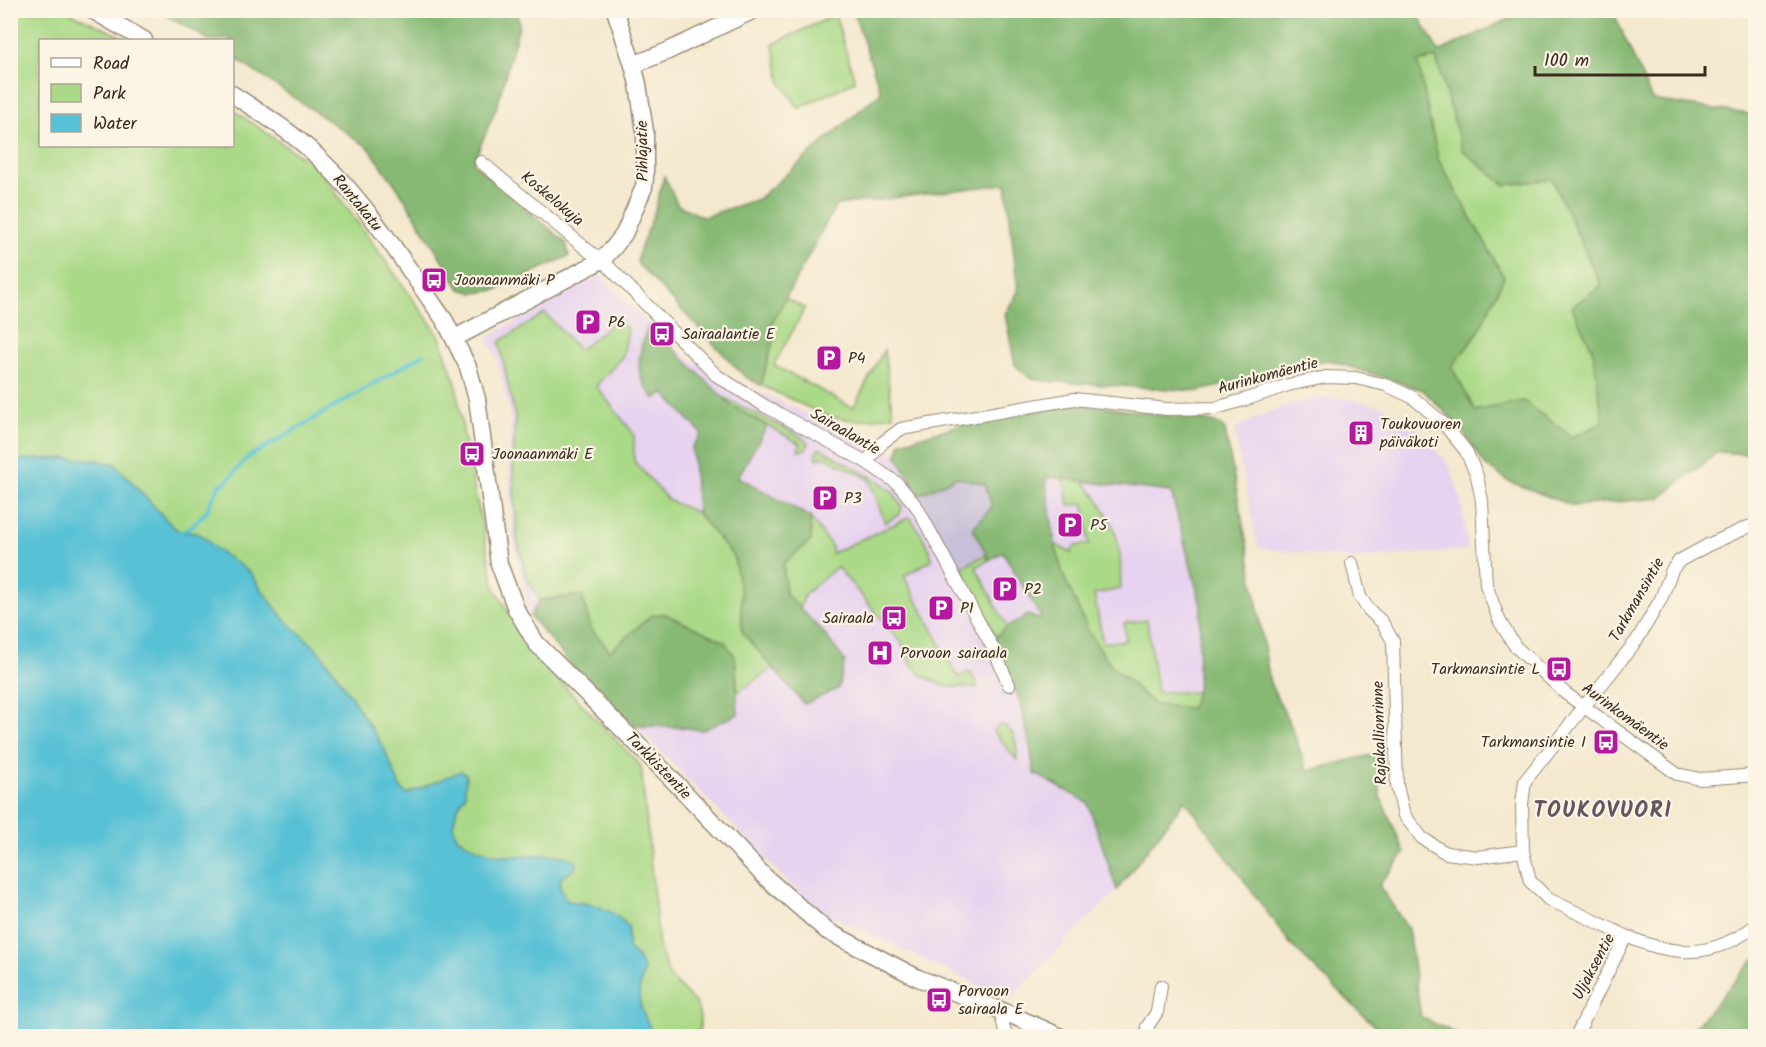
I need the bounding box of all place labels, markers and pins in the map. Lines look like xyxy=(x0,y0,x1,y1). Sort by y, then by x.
bus stop icon: Joonaanmäki P xyxy=(419,265,449,295)
place label: Joonaanmäki P xyxy=(454,268,555,293)
parking icon: P6 xyxy=(573,307,603,337)
place label: P6 xyxy=(608,310,626,335)
bus stop icon: Sairaalantie E xyxy=(647,319,677,349)
place label: Sairaalantie E xyxy=(682,322,776,347)
parking icon: P4 xyxy=(814,343,844,373)
place label: P4 xyxy=(848,346,866,371)
place label: Toukovuoren päiväkoti xyxy=(1379,412,1461,455)
building icon: Toukovuoren päiväkoti xyxy=(1346,418,1376,448)
bus stop icon: Joonaanmäki E xyxy=(457,439,487,469)
place label: Joonaanmäki E xyxy=(492,442,594,467)
parking icon: P3 xyxy=(810,483,840,513)
place label: P3 xyxy=(844,486,862,511)
parking icon: P5 xyxy=(1055,510,1085,540)
place label: P5 xyxy=(1090,513,1109,538)
parking icon: P2 xyxy=(990,574,1020,604)
place label: P2 xyxy=(1024,577,1042,602)
parking icon: P1 xyxy=(926,593,956,623)
place label: P1 xyxy=(960,596,974,621)
bus stop icon: Sairaala xyxy=(879,603,909,633)
place label: Sairaala xyxy=(822,606,874,631)
hospital icon: Porvoon sairaala xyxy=(865,638,895,668)
place label: Porvoon sairaala xyxy=(900,641,1007,666)
bus stop icon: Tarkmansintie L xyxy=(1544,654,1574,684)
place label: Tarkmansintie L xyxy=(1431,657,1540,682)
bus stop icon: Tarkmansintie I xyxy=(1591,727,1621,757)
place label: Tarkmansintie I xyxy=(1481,730,1586,755)
place label: Porvoon sairaala E xyxy=(958,979,1024,1022)
bus stop icon: Porvoon sairaala E xyxy=(924,985,954,1015)

